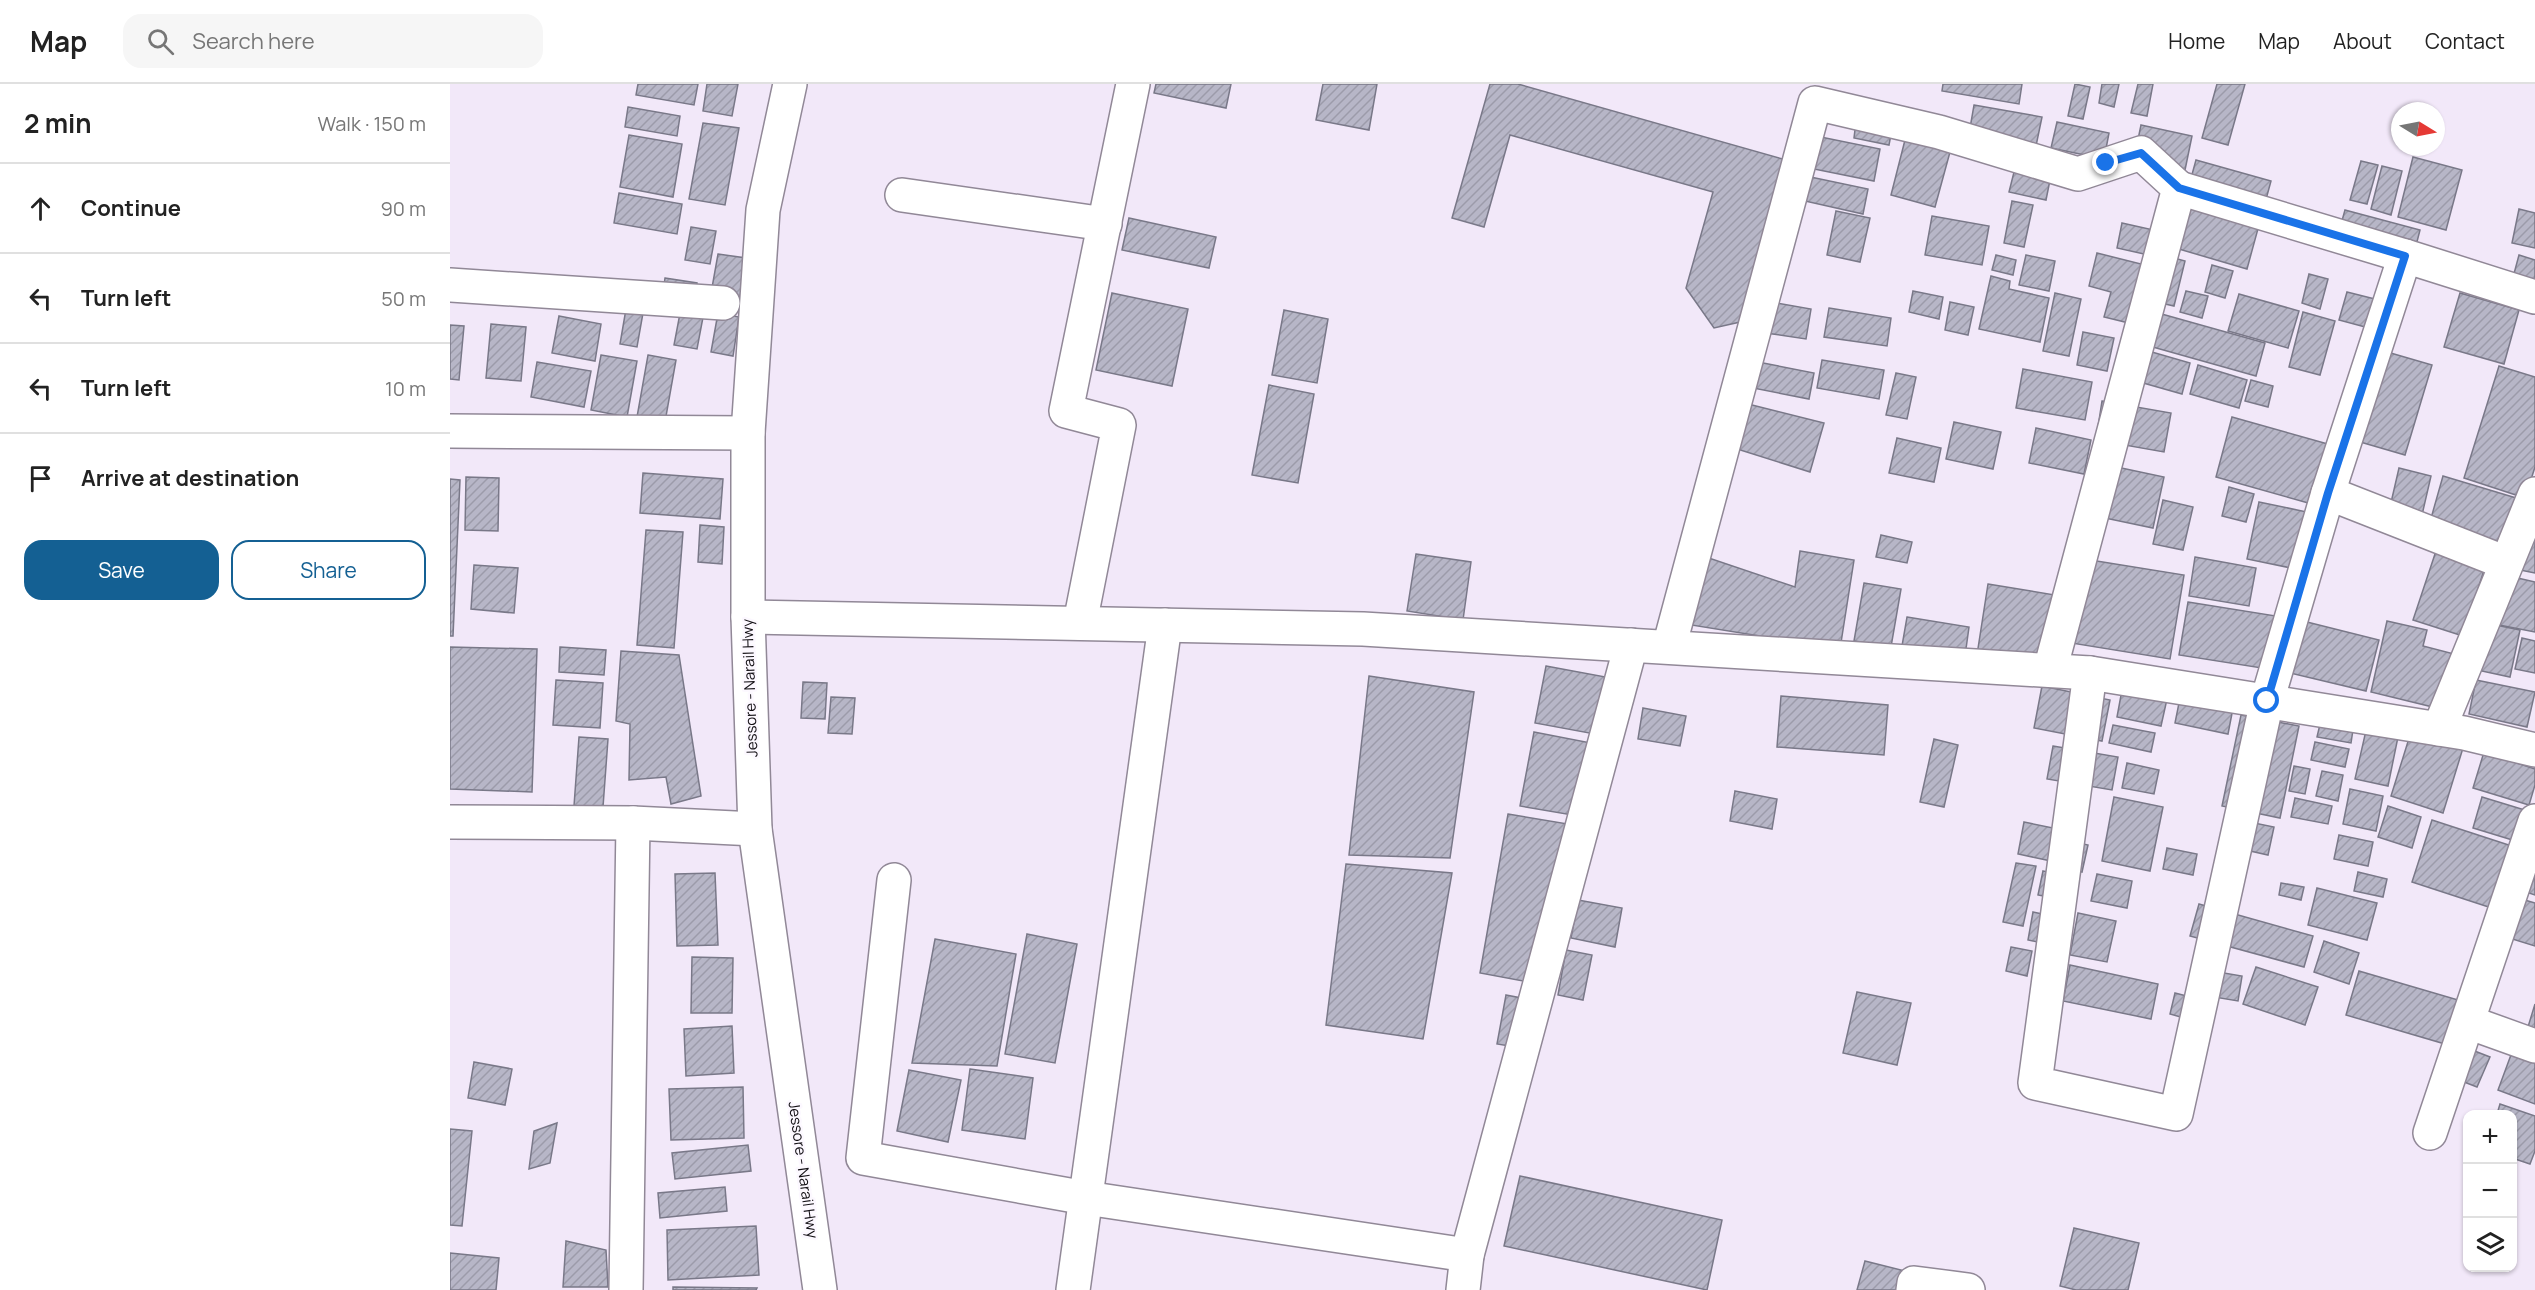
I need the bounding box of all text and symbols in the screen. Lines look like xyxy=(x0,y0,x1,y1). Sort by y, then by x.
search box xyxy=(123,14,543,68)
text: Map xyxy=(30,22,87,60)
icon: search xyxy=(144,25,177,58)
text: Search here xyxy=(192,26,315,56)
text: Home xyxy=(2168,27,2225,55)
text: Map xyxy=(2258,27,2300,55)
text: About xyxy=(2333,27,2392,55)
text: Contact xyxy=(2425,27,2505,55)
north arrow xyxy=(2391,102,2445,156)
text: 2 min xyxy=(24,105,92,141)
text: Walk · 150 m xyxy=(317,110,426,137)
route end xyxy=(2092,149,2118,175)
icon: ahead xyxy=(24,192,57,225)
text: Continue xyxy=(81,193,181,223)
text: 90 m xyxy=(380,195,426,222)
icon: left xyxy=(24,282,57,315)
text: Turn left xyxy=(81,283,171,313)
text: 50 m xyxy=(381,285,426,312)
icon: left xyxy=(24,372,57,405)
text: Turn left xyxy=(81,373,171,403)
text: 10 m xyxy=(385,375,426,402)
icon: arrive xyxy=(24,462,57,495)
text: Arrive at destination xyxy=(81,463,299,493)
button: Save xyxy=(24,540,219,600)
button: Share xyxy=(231,540,426,600)
street label: Jessore - Narail Hwy xyxy=(737,618,762,758)
route start xyxy=(2253,687,2279,713)
street label: Jessore - Narail Hwy xyxy=(783,1100,824,1240)
map controls xyxy=(2463,1110,2517,1272)
button: + xyxy=(2463,1110,2517,1164)
button: − xyxy=(2463,1164,2517,1218)
button: layers xyxy=(2463,1218,2517,1272)

